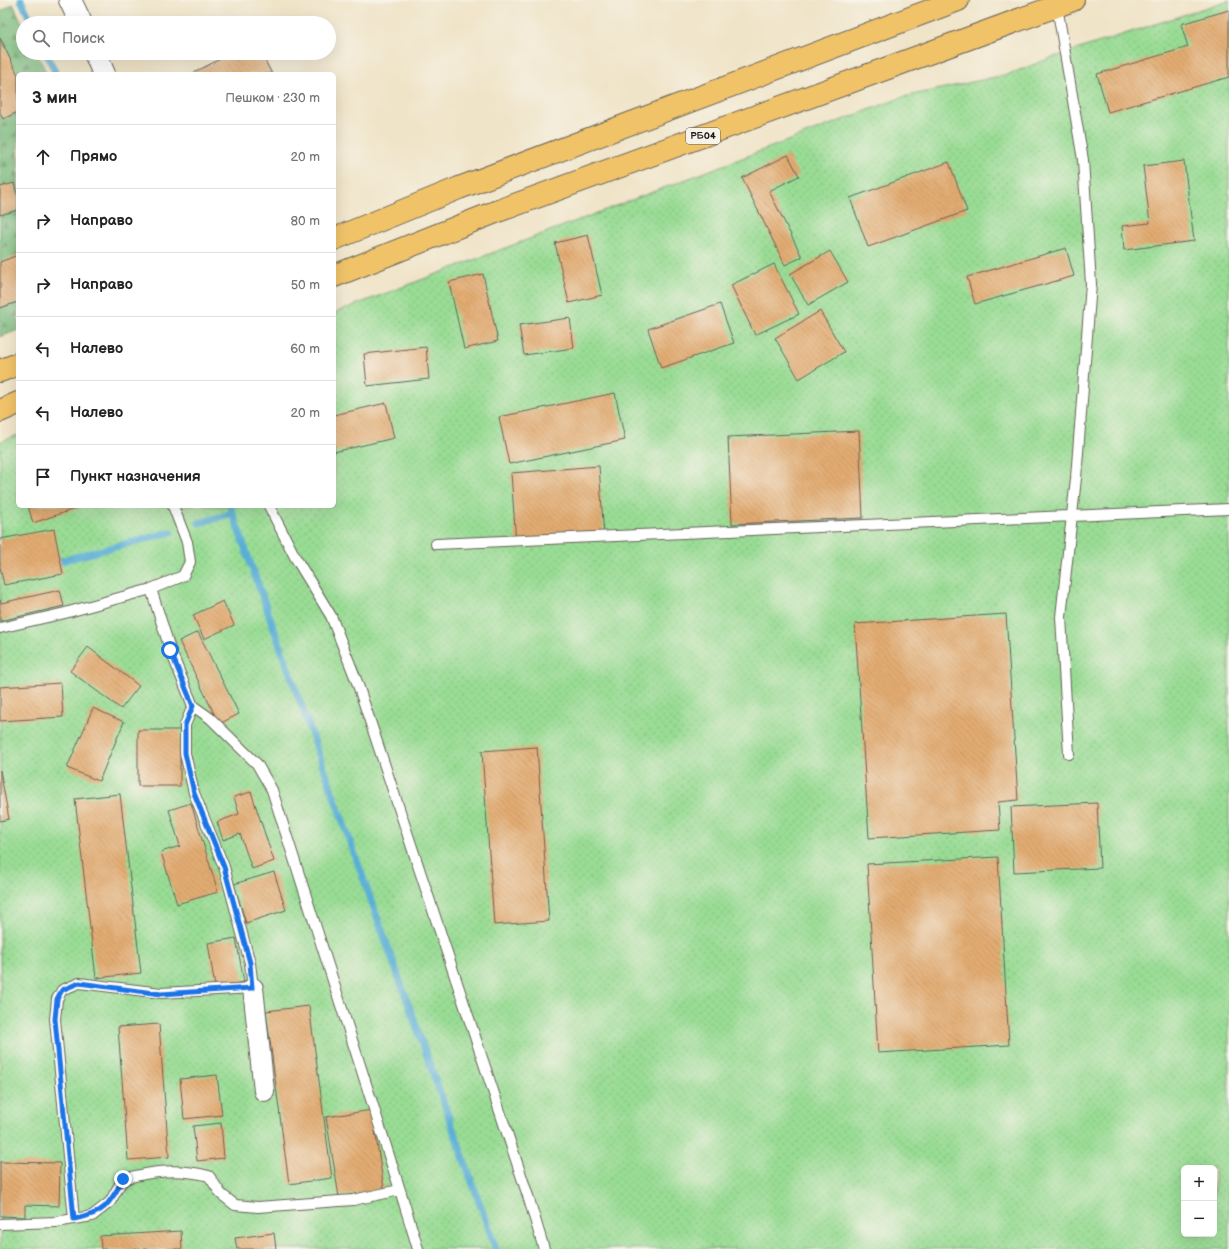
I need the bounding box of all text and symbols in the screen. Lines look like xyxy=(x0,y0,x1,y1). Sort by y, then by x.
search box xyxy=(16,16,336,60)
icon: search xyxy=(30,27,52,49)
text: Поиск xyxy=(62,29,105,48)
text: 3 мин xyxy=(32,88,77,108)
text: Пешком · 230 m xyxy=(225,90,320,106)
road number: РБ04 xyxy=(686,128,720,144)
icon: ahead xyxy=(32,146,54,168)
text: Прямо xyxy=(70,147,117,166)
text: 20 m xyxy=(290,149,320,165)
icon: right xyxy=(32,210,54,232)
text: Направо xyxy=(70,211,133,230)
text: 80 m xyxy=(291,213,320,229)
icon: right xyxy=(32,274,54,296)
text: Направо xyxy=(70,275,133,294)
text: 50 m xyxy=(291,277,320,293)
icon: left xyxy=(32,338,54,360)
text: Налево xyxy=(70,339,123,358)
text: 60 m xyxy=(290,341,320,357)
icon: left xyxy=(32,402,54,424)
text: Налево xyxy=(70,403,123,422)
text: 20 m xyxy=(290,405,320,421)
icon: arrive xyxy=(32,466,54,488)
text: Пункт назначения xyxy=(70,467,201,486)
route start xyxy=(161,641,179,659)
map controls xyxy=(1181,1165,1217,1237)
button: + xyxy=(1181,1165,1217,1201)
route end xyxy=(114,1170,132,1188)
button: − xyxy=(1181,1201,1217,1237)

